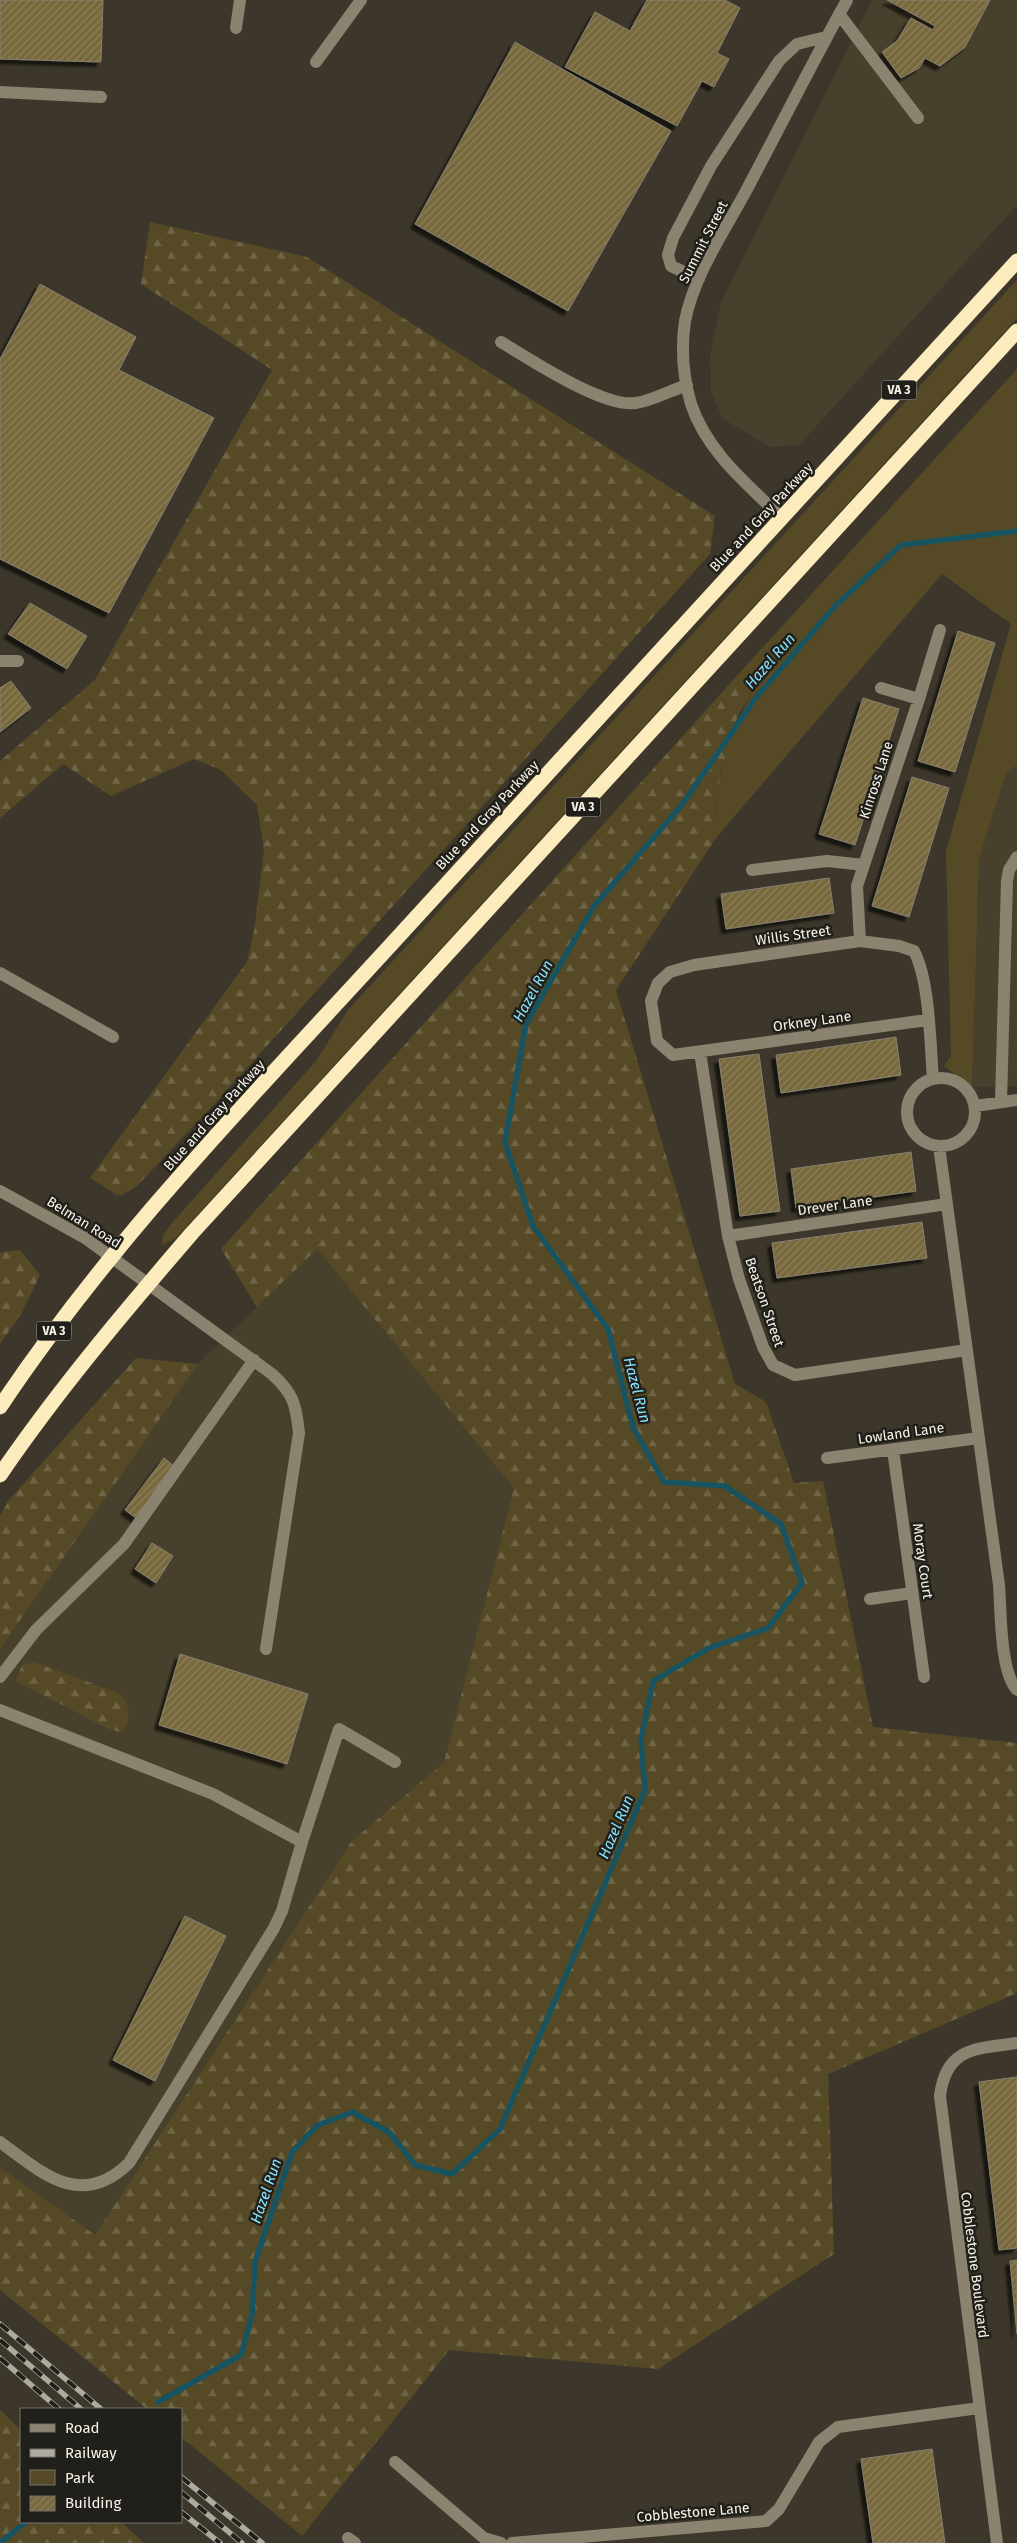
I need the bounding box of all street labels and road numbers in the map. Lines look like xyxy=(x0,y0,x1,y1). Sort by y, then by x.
street label: Summit Street xyxy=(675,197,732,286)
road number: VA 3 xyxy=(882,380,916,400)
street label: Blue and Gray Parkway xyxy=(706,459,817,576)
street label: Kinross Lane xyxy=(856,739,897,821)
street label: Blue and Gray Parkway xyxy=(432,757,543,874)
road number: VA 3 xyxy=(566,798,600,816)
street label: Willis Street xyxy=(754,922,833,949)
street label: Orkney Lane xyxy=(772,1008,852,1035)
street label: Blue and Gray Parkway xyxy=(160,1056,269,1174)
street label: Drever Lane xyxy=(797,1192,874,1219)
street label: Belman Road xyxy=(44,1193,124,1252)
street label: Beatson Street xyxy=(741,1255,788,1350)
road number: VA 3 xyxy=(36,1322,72,1340)
street label: Lowland Lane xyxy=(857,1419,945,1448)
street label: Moray Court xyxy=(909,1522,936,1601)
street label: Cobblestone Boulevard xyxy=(957,2191,992,2339)
street label: Cobblestone Lane xyxy=(636,2499,750,2526)

